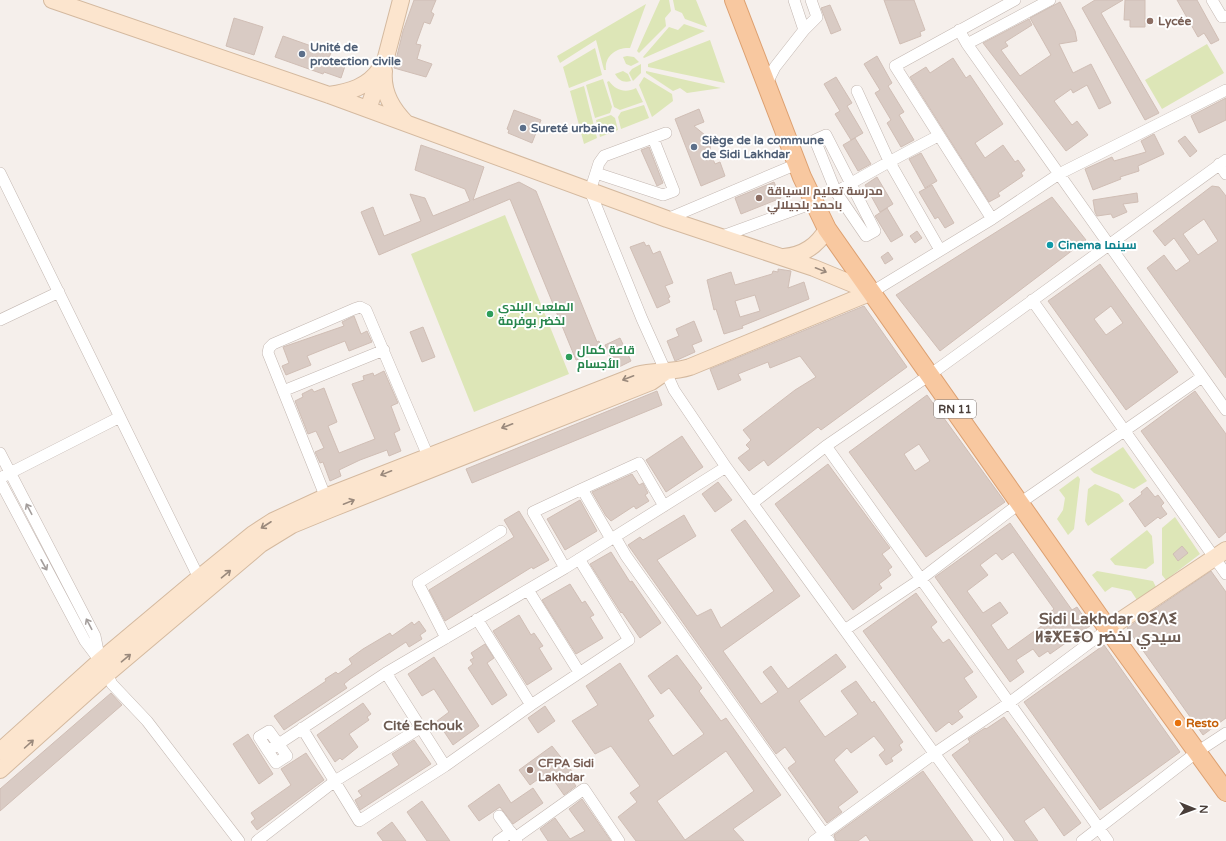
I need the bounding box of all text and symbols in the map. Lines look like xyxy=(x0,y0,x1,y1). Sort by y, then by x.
place label: Lycée xyxy=(1158,14,1191,29)
marker: Lycée xyxy=(1145,16,1155,26)
place label: Unité de protection civile xyxy=(310,40,401,69)
marker: Unité de protection civile xyxy=(297,49,307,59)
place label: Sureté urbaine xyxy=(531,121,615,135)
marker: Sureté urbaine xyxy=(518,123,528,133)
place label: Siège de la commune de Sidi Lakhdar xyxy=(702,133,824,161)
marker: Siège de la commune de Sidi Lakhdar xyxy=(689,142,699,152)
place label: مدرسة تعليم السياقة باحمد بلجيلالي xyxy=(767,184,883,215)
marker: مدرسة تعليم السياقة باحمد بلجيلالي xyxy=(754,193,764,203)
place label: Cinema سينما xyxy=(1058,238,1137,252)
marker: Cinema سينما xyxy=(1045,240,1055,250)
one-way arrow xyxy=(814,267,826,275)
place label: الملعب البلدي لخضر بوفرمة xyxy=(498,300,574,329)
marker: الملعب البلدي لخضر بوفرمة xyxy=(485,309,495,319)
place label: قاعة كمال الأجسام xyxy=(577,343,635,372)
marker: قاعة كمال الأجسام xyxy=(564,352,574,362)
one-way arrow xyxy=(622,375,634,383)
road number: RN 11 xyxy=(934,400,976,418)
one-way arrow xyxy=(501,422,513,430)
one-way arrow xyxy=(380,470,392,478)
one-way arrow xyxy=(342,497,354,505)
one-way arrow xyxy=(25,503,32,515)
one-way arrow xyxy=(261,521,272,529)
one-way arrow xyxy=(40,559,48,571)
one-way arrow xyxy=(220,570,231,579)
district label: Sidi Lakhdar ⵙⵉⴷⵉ ⵍⴻⵅⴹⴻⵔ سيدي لخضر xyxy=(1035,609,1181,649)
one-way arrow xyxy=(85,618,93,630)
one-way arrow xyxy=(121,654,132,663)
place label: Resto xyxy=(1186,716,1219,730)
district label: Cité Echouk xyxy=(383,717,463,734)
marker: Resto xyxy=(1173,718,1183,728)
one-way arrow xyxy=(24,740,34,749)
place label: CFPA Sidi Lakhdar xyxy=(538,756,594,784)
marker: CFPA Sidi Lakhdar xyxy=(525,765,535,775)
north arrow xyxy=(1174,789,1214,829)
text: N xyxy=(1197,805,1210,814)

